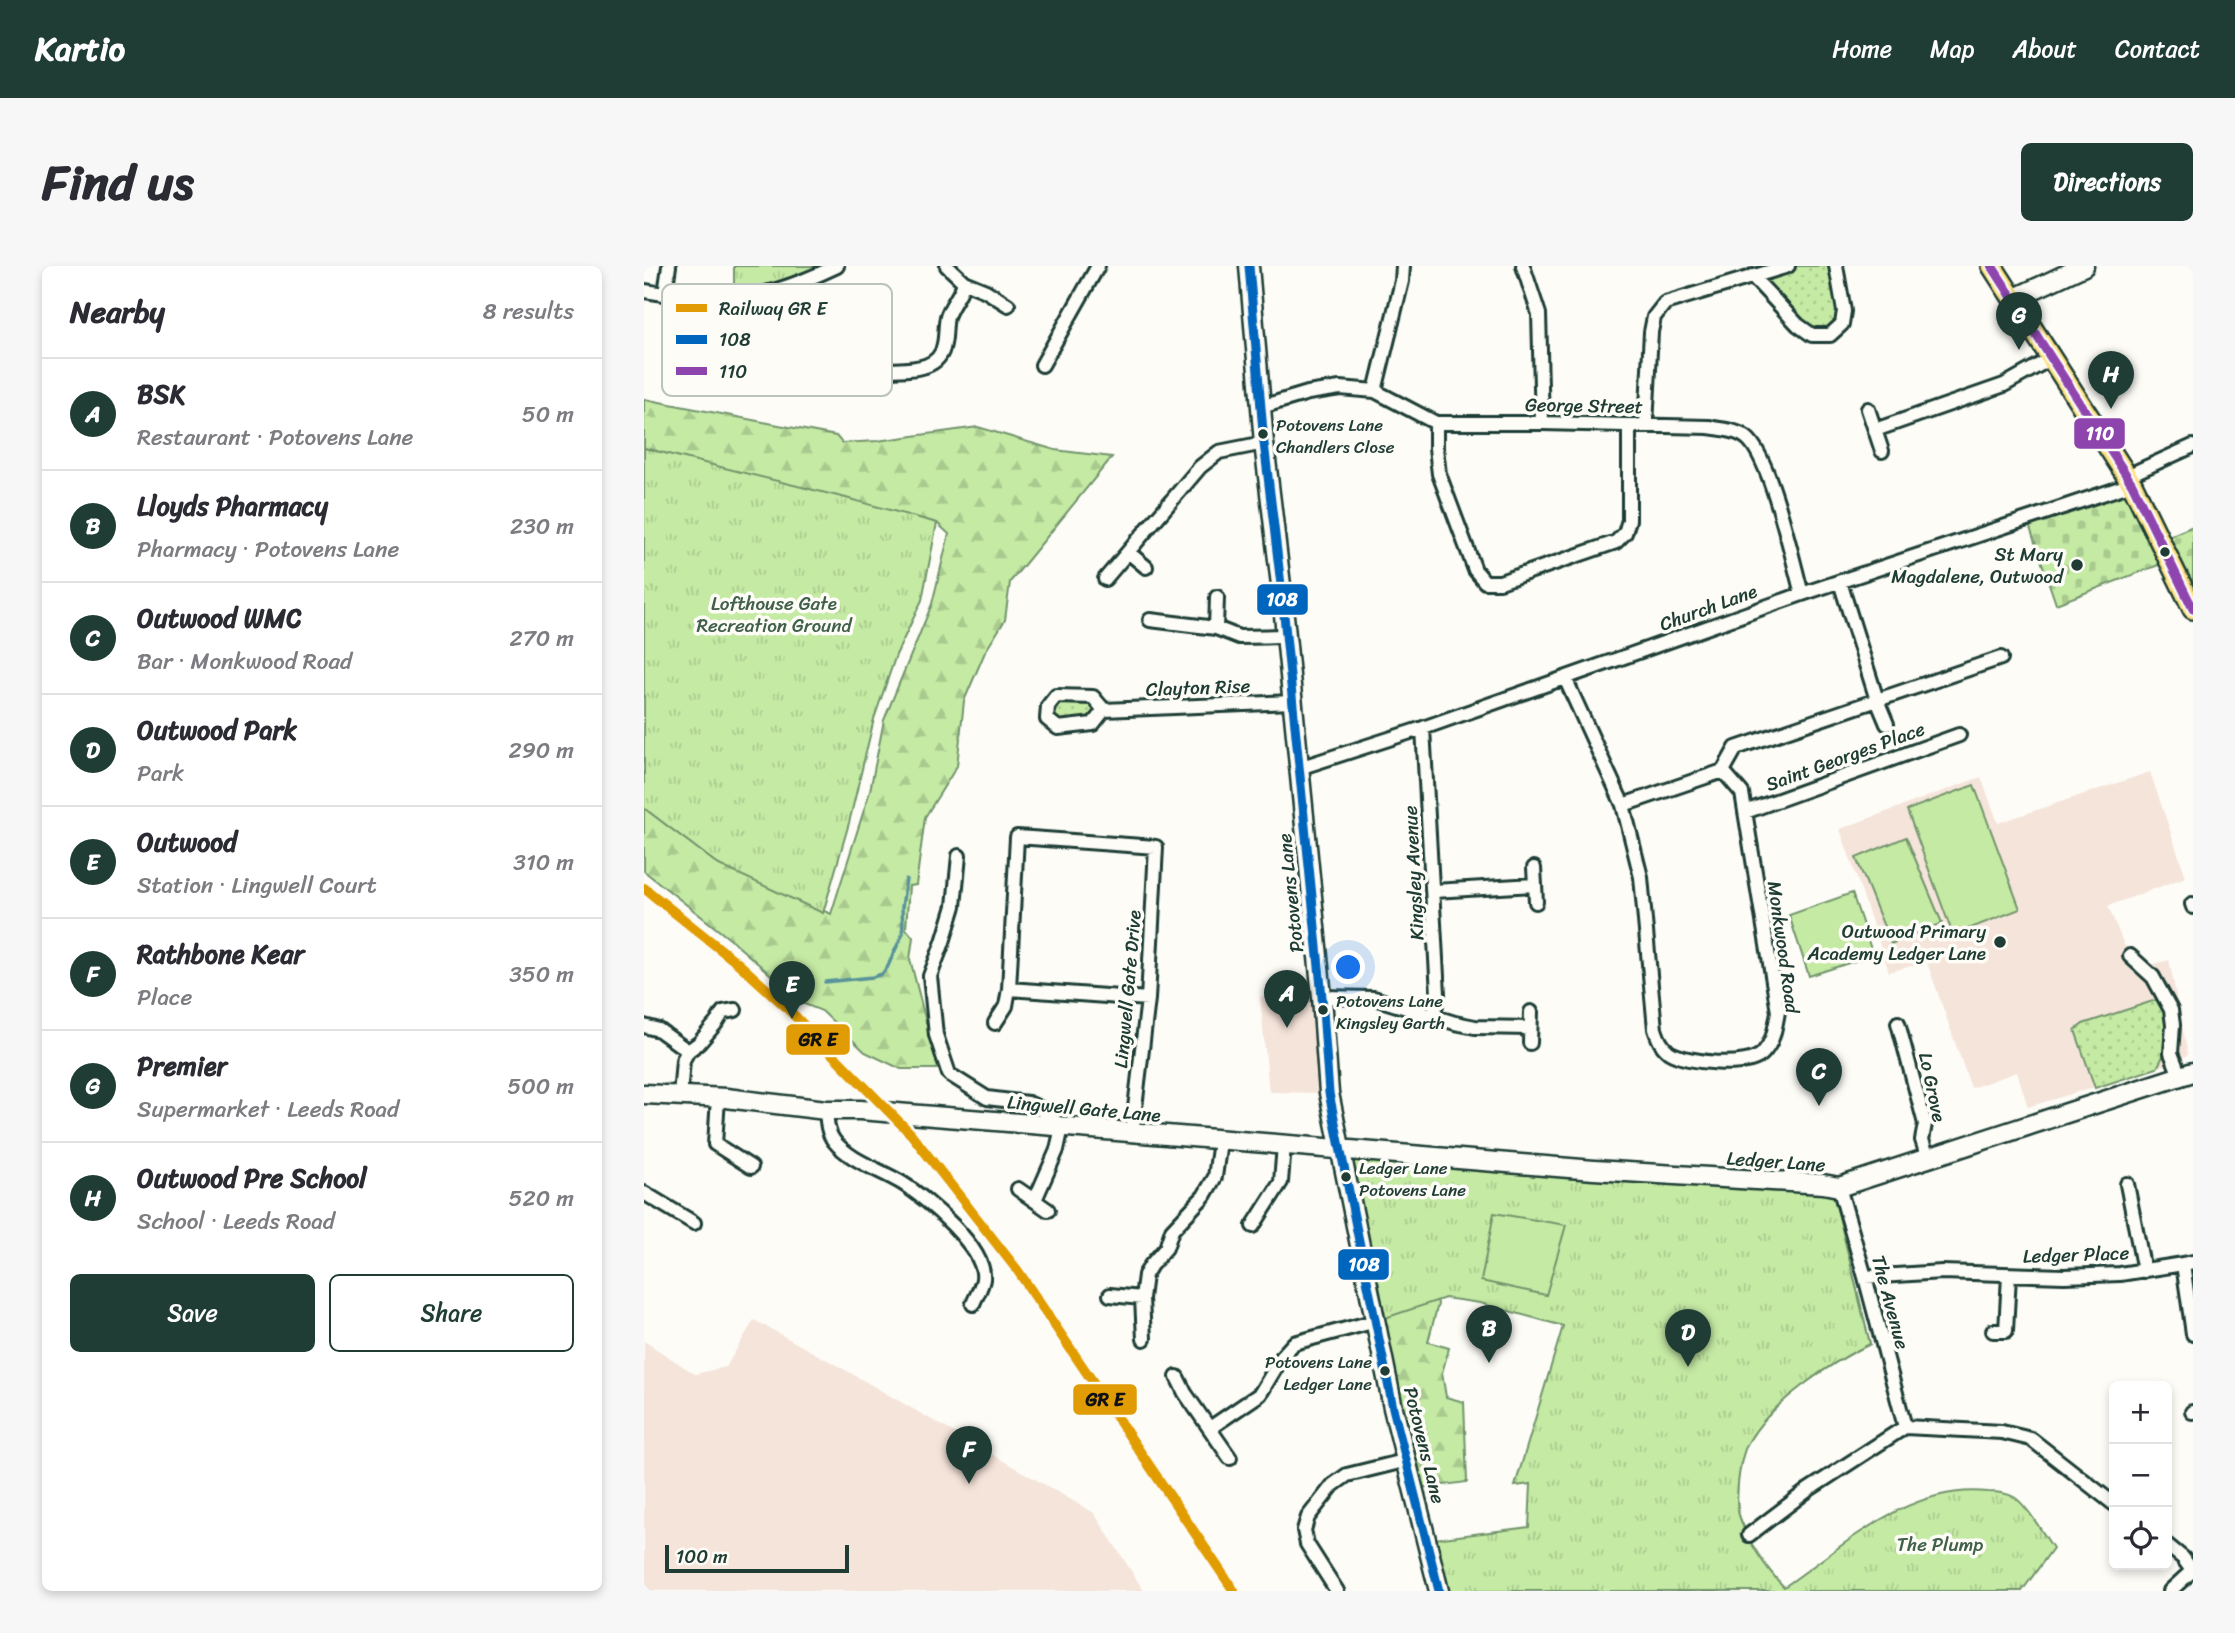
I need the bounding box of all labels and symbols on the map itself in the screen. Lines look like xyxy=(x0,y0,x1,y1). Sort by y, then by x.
legend xyxy=(662,284,892,396)
text: Railway GR E xyxy=(719,292,828,325)
pin: G xyxy=(1996,292,2042,350)
text: 108 xyxy=(719,323,751,356)
pin: H xyxy=(2088,351,2134,409)
text: 110 xyxy=(719,355,747,388)
street label: George Street xyxy=(1525,388,1643,423)
place label: Potovens Lane Chandlers Close xyxy=(1276,410,1395,462)
line badge: 110 xyxy=(2073,417,2126,450)
text: 110 xyxy=(2086,417,2114,450)
marker: Potovens Lane Chandlers Close xyxy=(1256,427,1270,441)
place label: St Mary Magdalene, Outwood xyxy=(1891,538,2065,593)
unlabelled marker xyxy=(2158,545,2172,559)
marker: St Mary Magdalene, Outwood xyxy=(2069,557,2085,573)
street label: Church Lane xyxy=(1655,575,1762,640)
line badge: 108 xyxy=(1256,583,1309,616)
text: 108 xyxy=(1266,583,1298,616)
park label: Lofthouse Gate Recreation Ground xyxy=(696,587,854,642)
street label: Clayton Rise xyxy=(1145,669,1251,706)
street label: Saint Georges Place xyxy=(1761,712,1930,801)
street label: Kingsley Avenue xyxy=(1393,804,1434,941)
street label: Potovens Lane xyxy=(1268,832,1313,954)
street label: Monkwood Road xyxy=(1758,879,1809,1016)
street label: Lingwell Gate Drive xyxy=(1104,909,1151,1070)
place label: Outwood Primary Academy Ledger Lane xyxy=(1807,915,1986,970)
marker: Outwood Primary Academy Ledger Lane xyxy=(1992,934,2008,950)
your location xyxy=(1331,950,1365,984)
pin: E xyxy=(769,961,815,1019)
pin: A xyxy=(1264,970,1310,1028)
place label: Potovens Lane Kingsley Garth xyxy=(1336,986,1445,1038)
marker: Potovens Lane Kingsley Garth xyxy=(1316,1003,1330,1017)
line badge: GR E xyxy=(785,1023,851,1056)
text: GR E xyxy=(798,1023,839,1056)
pin: C xyxy=(1796,1048,1842,1106)
street label: Lo Grove xyxy=(1909,1049,1956,1125)
street label: Lingwell Gate Lane xyxy=(1006,1085,1162,1132)
street label: Ledger Lane xyxy=(1725,1142,1827,1181)
place label: Ledger Lane Potovens Lane xyxy=(1359,1153,1466,1205)
marker: Ledger Lane Potovens Lane xyxy=(1339,1170,1353,1184)
street label: Ledger Place xyxy=(2022,1236,2130,1273)
line badge: 108 xyxy=(1337,1248,1390,1281)
text: 108 xyxy=(1348,1248,1380,1281)
street label: The Avenue xyxy=(1862,1251,1919,1353)
pin: B xyxy=(1466,1305,1512,1363)
pin: D xyxy=(1665,1309,1711,1367)
place label: Potovens Lane Ledger Lane xyxy=(1265,1347,1372,1399)
marker: Potovens Lane Ledger Lane xyxy=(1378,1364,1392,1378)
line badge: GR E xyxy=(1072,1383,1138,1416)
text: GR E xyxy=(1085,1383,1126,1416)
street label: Potovens Lane xyxy=(1394,1383,1455,1507)
pin: F xyxy=(946,1426,992,1484)
park label: The Plump xyxy=(1897,1528,1983,1561)
scale bar xyxy=(665,1542,849,1574)

